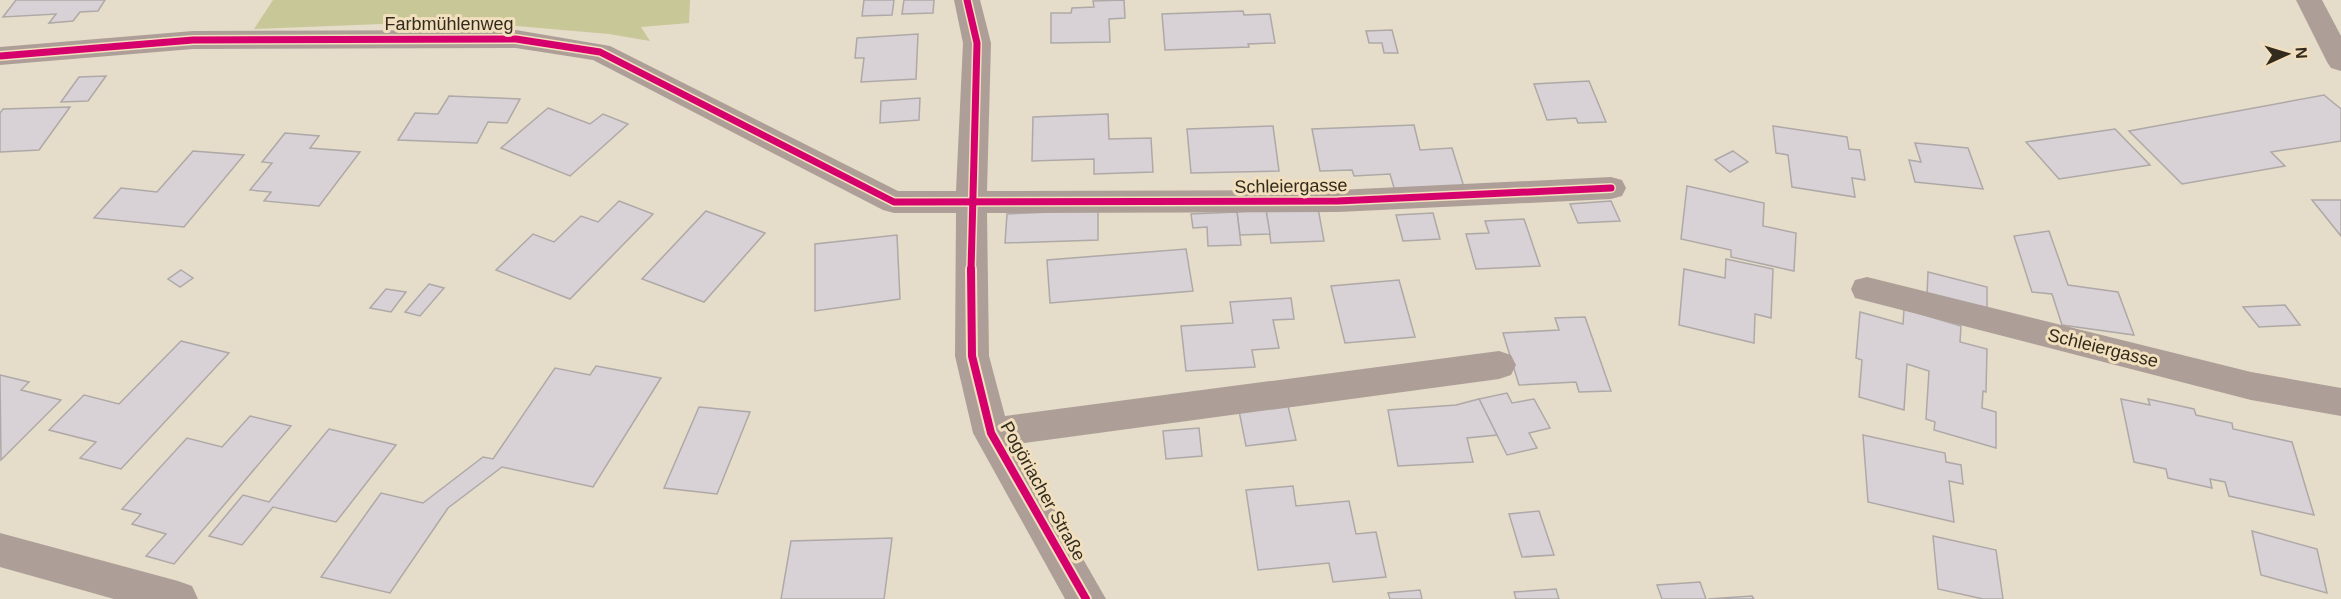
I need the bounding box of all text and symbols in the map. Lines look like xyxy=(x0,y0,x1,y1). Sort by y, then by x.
street label: Farbmühlenweg xyxy=(384,14,514,34)
north arrow xyxy=(2257,24,2317,84)
text: N xyxy=(2293,47,2310,59)
street label: Schleiergasse xyxy=(1234,175,1348,197)
street label: Schleiergasse xyxy=(2046,325,2160,371)
street label: Pogöriacher Straße xyxy=(996,418,1090,564)

